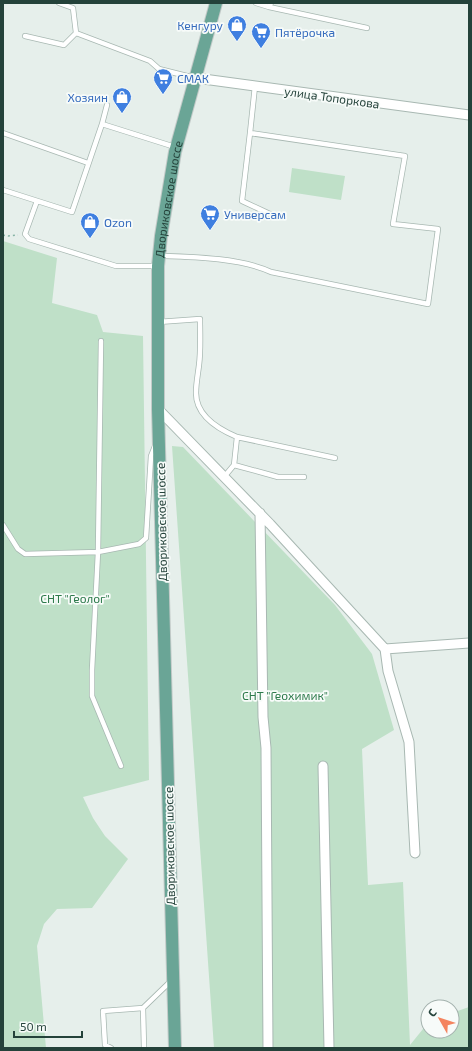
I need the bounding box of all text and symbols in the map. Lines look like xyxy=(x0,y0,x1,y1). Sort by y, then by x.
shop icon: Кенгуру xyxy=(226,14,248,42)
place label: Кенгуру xyxy=(177,18,224,33)
supermarket icon: Пятёрочка xyxy=(250,21,272,49)
place label: Пятёрочка xyxy=(275,25,335,39)
supermarket icon: СМАК xyxy=(152,67,174,95)
place label: СМАК xyxy=(177,71,209,85)
street label: улица Топоркова xyxy=(283,83,380,112)
shop icon: Хозяин xyxy=(111,86,133,114)
place label: Хозяин xyxy=(67,90,108,104)
street label: Двориковское шоссе xyxy=(152,139,185,258)
supermarket icon: Универсам xyxy=(199,203,221,231)
place label: Универсам xyxy=(224,207,286,221)
shop icon: Ozon xyxy=(79,211,101,239)
place label: Ozon xyxy=(104,215,132,229)
street label: Двориковское шоссе xyxy=(153,463,169,581)
park label: СНТ "Геолог" xyxy=(40,591,110,605)
park label: СНТ "Геохимик" xyxy=(242,688,328,702)
street label: Двориковское шоссе xyxy=(161,787,177,905)
north arrow xyxy=(420,999,460,1039)
text: С xyxy=(425,1005,439,1019)
scale bar xyxy=(14,1013,82,1039)
text: 50 m xyxy=(20,1019,47,1033)

